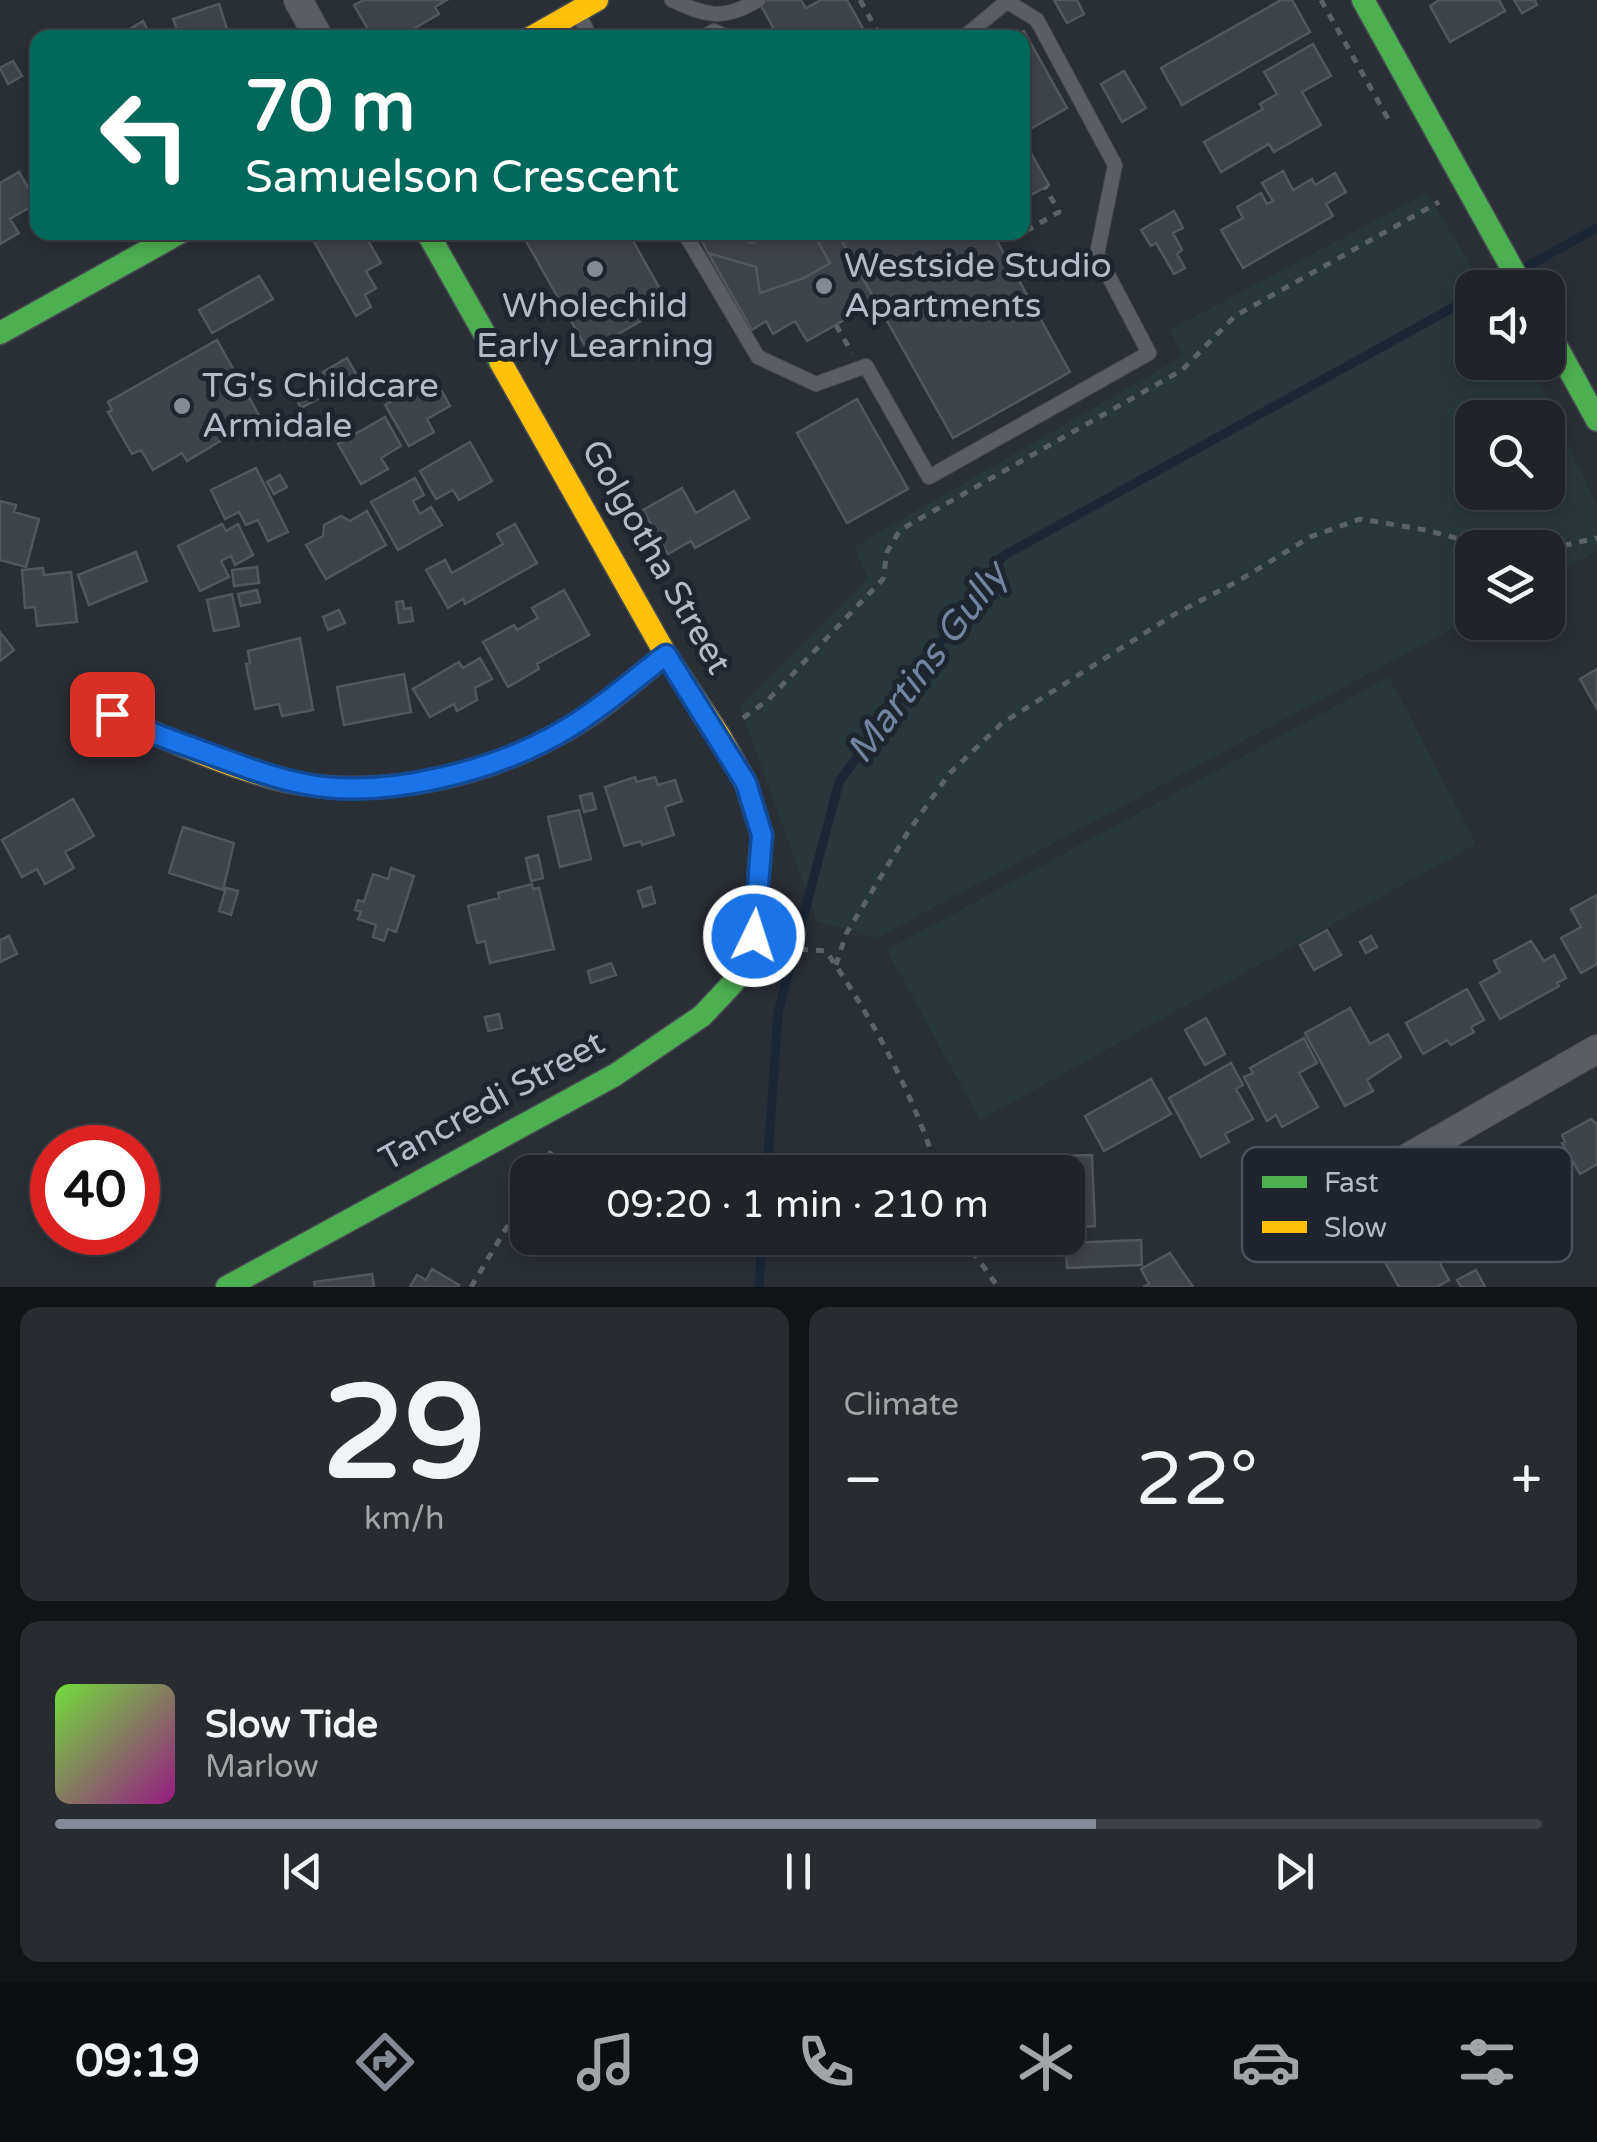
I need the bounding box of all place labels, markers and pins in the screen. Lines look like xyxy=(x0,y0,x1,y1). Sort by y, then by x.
place label: Westside Studio Apartments xyxy=(844,245,1112,327)
marker: Wholechild Early Learning xyxy=(584,258,606,280)
marker: Westside Studio Apartments xyxy=(813,275,835,297)
place label: Wholechild Early Learning xyxy=(476,285,714,367)
place label: TG's Childcare Armidale xyxy=(202,365,439,447)
marker: TG's Childcare Armidale xyxy=(171,395,193,417)
pin xyxy=(70,672,155,757)

